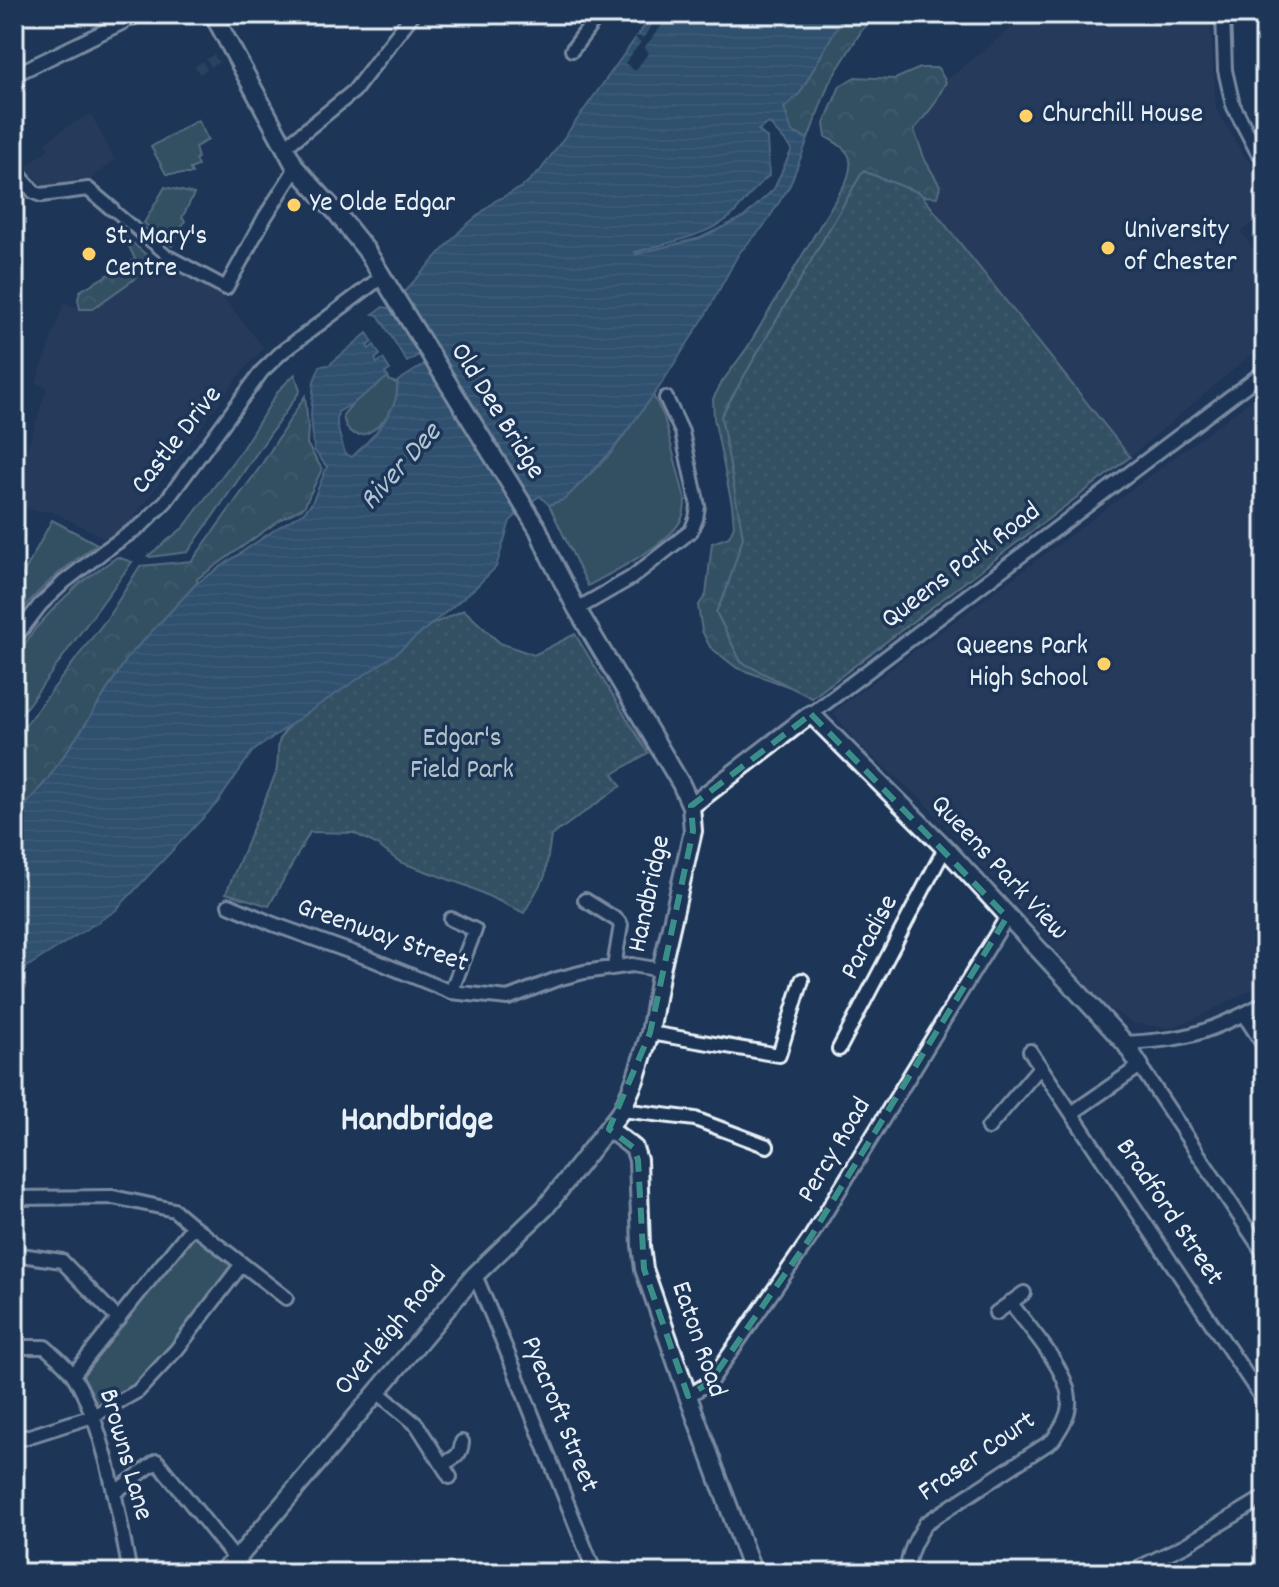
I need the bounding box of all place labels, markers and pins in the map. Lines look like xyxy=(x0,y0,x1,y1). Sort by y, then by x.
place label: Churchill House xyxy=(1042,96,1203,136)
marker: Churchill House xyxy=(1017,107,1035,125)
place label: Ye Olde Edgar xyxy=(310,185,456,225)
marker: Ye Olde Edgar xyxy=(285,196,303,214)
place label: University of Chester xyxy=(1124,212,1237,284)
place label: St. Mary's Centre xyxy=(105,218,207,290)
marker: University of Chester xyxy=(1099,239,1117,257)
marker: St. Mary's Centre xyxy=(80,245,98,263)
place label: Queens Park High School xyxy=(956,628,1088,700)
marker: Queens Park High School xyxy=(1095,655,1113,673)

